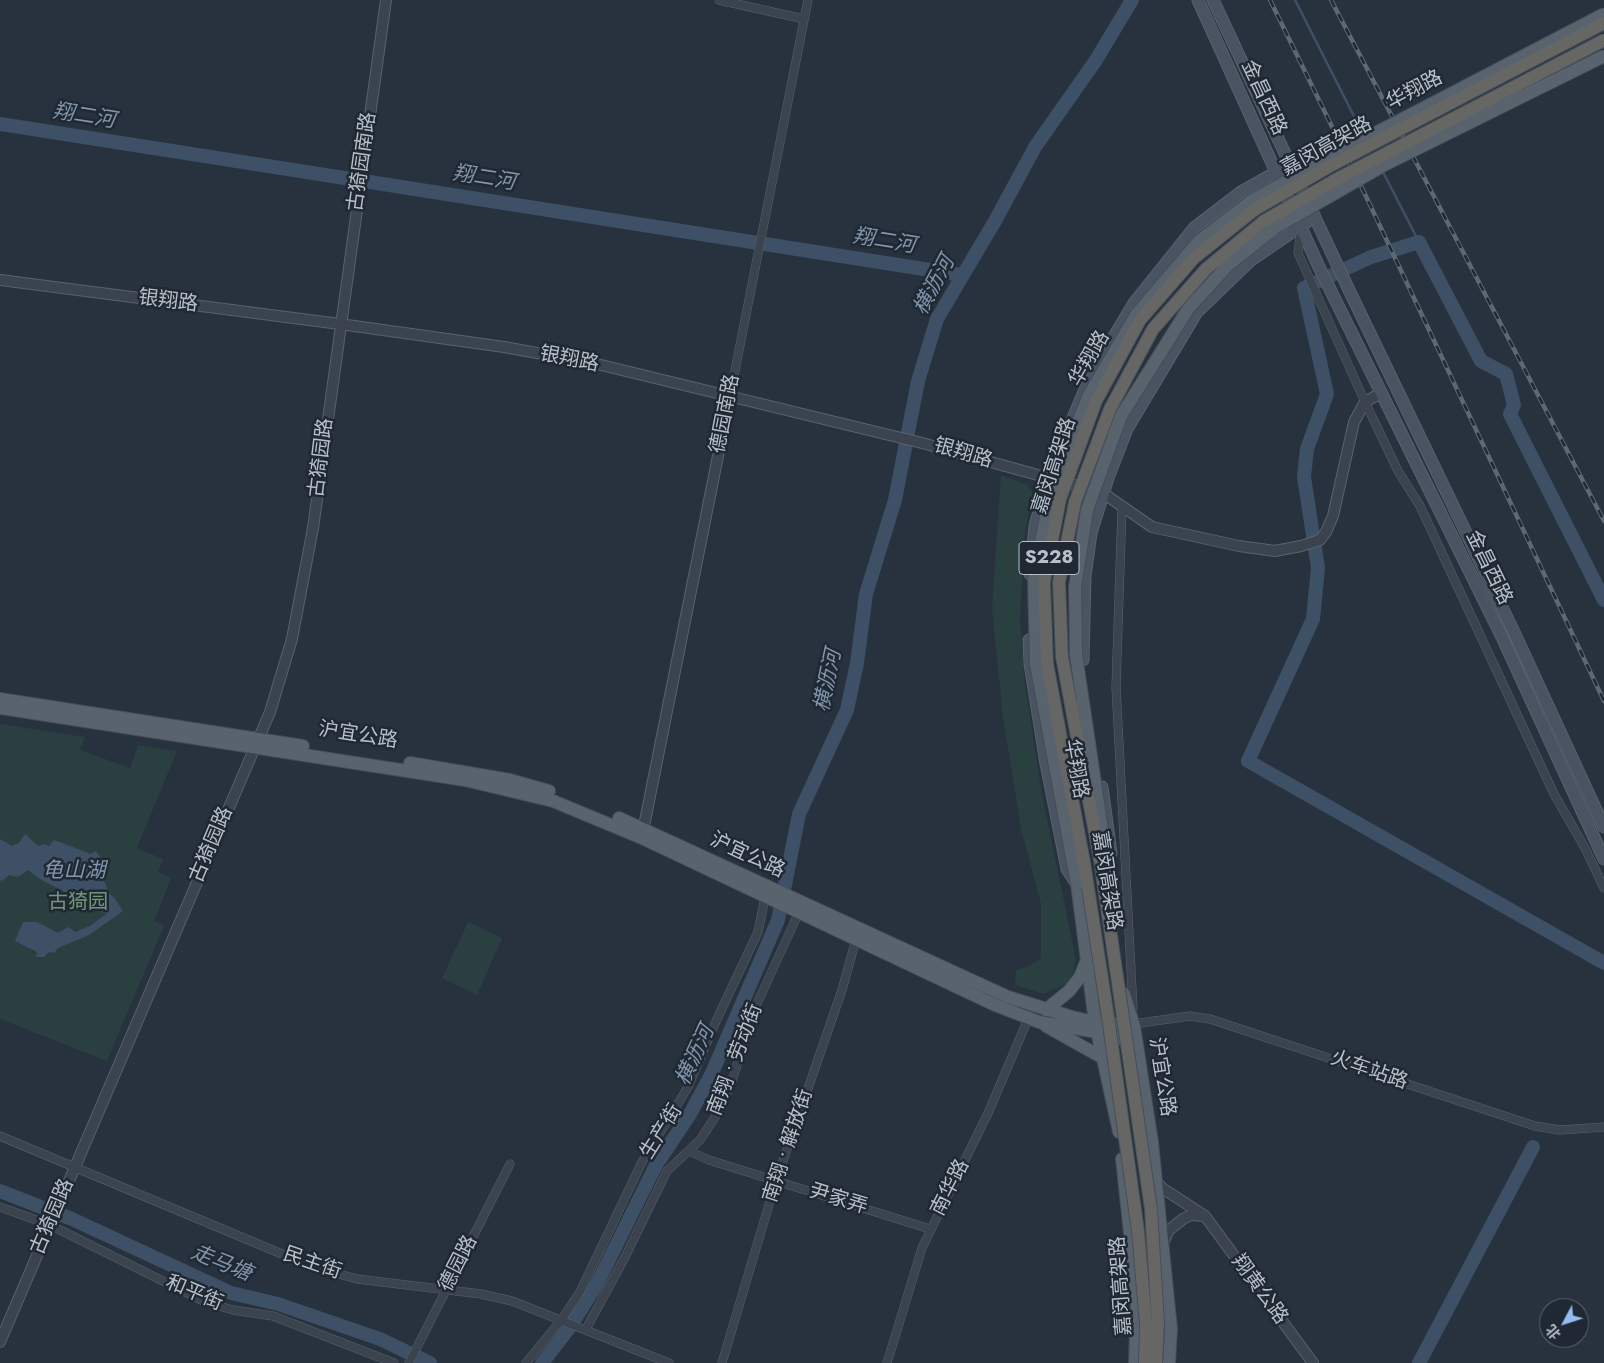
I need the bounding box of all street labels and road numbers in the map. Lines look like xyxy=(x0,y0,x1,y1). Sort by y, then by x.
street label: 金昌西路 xyxy=(1235,57,1291,139)
street label: 华翔路 xyxy=(1383,66,1447,116)
street label: 古猗园南路 xyxy=(344,111,382,213)
street label: 嘉闵高架路 xyxy=(1277,112,1377,182)
street label: 银翔路 xyxy=(137,286,199,318)
street label: 华翔路 xyxy=(1065,327,1115,391)
street label: 银翔路 xyxy=(537,342,601,378)
street label: 德园南路 xyxy=(707,372,745,456)
street label: 嘉闵高架路 xyxy=(1028,415,1082,517)
street label: 古猗园路 xyxy=(305,417,339,499)
street label: 银翔路 xyxy=(931,434,995,474)
street label: 金昌西路 xyxy=(1460,527,1516,609)
road number: S228 xyxy=(1019,542,1079,574)
street label: 沪宜公路 xyxy=(317,718,399,754)
street label: 华翔路 xyxy=(1058,737,1092,801)
street label: 古猗园路 xyxy=(185,803,239,887)
street label: 沪宜公路 xyxy=(706,828,788,884)
street label: 嘉闵高架路 xyxy=(1086,830,1126,932)
street label: 南翔 • 劳动街 xyxy=(704,1001,768,1119)
street label: 沪宜公路 xyxy=(1143,1036,1179,1118)
street label: 火车站路 xyxy=(1327,1047,1411,1095)
street label: 南翔 • 解放街 xyxy=(759,1086,819,1206)
street label: 生产街 xyxy=(636,1100,688,1164)
street label: 南华路 xyxy=(927,1156,975,1220)
street label: 古猗园路 xyxy=(26,1175,80,1259)
street label: 尹家弄 xyxy=(806,1180,870,1220)
street label: 德园路 xyxy=(435,1232,483,1296)
street label: 嘉闵高架路 xyxy=(1107,1235,1137,1337)
street label: 民主街 xyxy=(280,1243,344,1285)
street label: 翔黄公路 xyxy=(1226,1251,1292,1329)
street label: 和平街 xyxy=(162,1271,226,1317)

